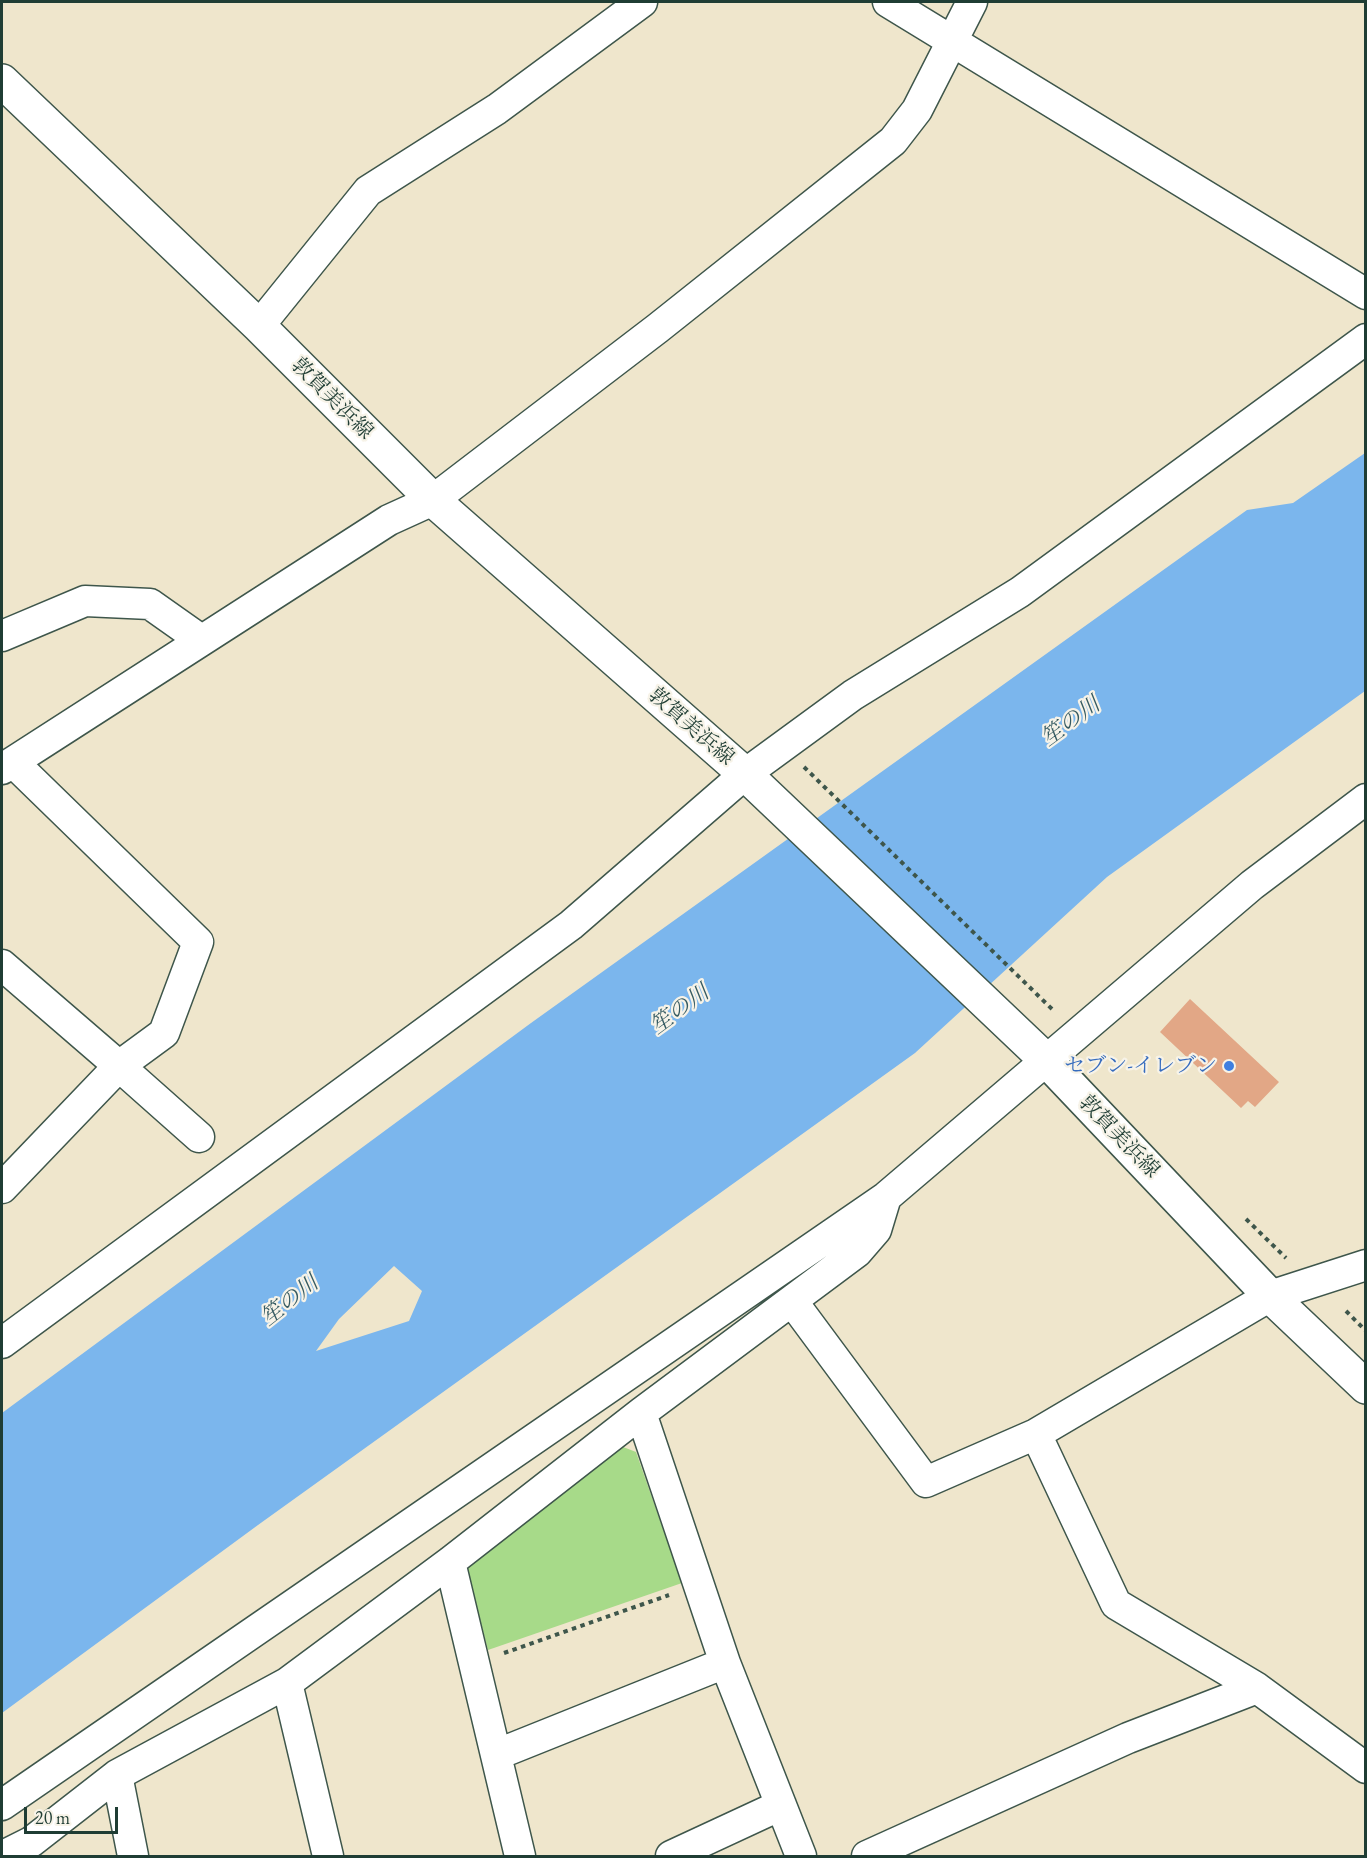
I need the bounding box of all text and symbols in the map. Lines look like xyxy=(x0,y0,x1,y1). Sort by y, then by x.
street label: 敦賀美浜線 xyxy=(286,353,378,445)
street label: 敦賀美浜線 xyxy=(643,683,739,771)
water label: 笙の川 xyxy=(1037,692,1105,752)
water label: 笙の川 xyxy=(646,980,714,1040)
place label: セブン-イレブン xyxy=(1064,1053,1217,1079)
marker: セブン-イレブン xyxy=(1222,1059,1236,1073)
street label: 敦賀美浜線 xyxy=(1073,1090,1165,1184)
water label: 笙の川 xyxy=(256,1270,324,1332)
scale bar xyxy=(27,1795,122,1833)
text: 20 m xyxy=(35,1806,70,1829)

